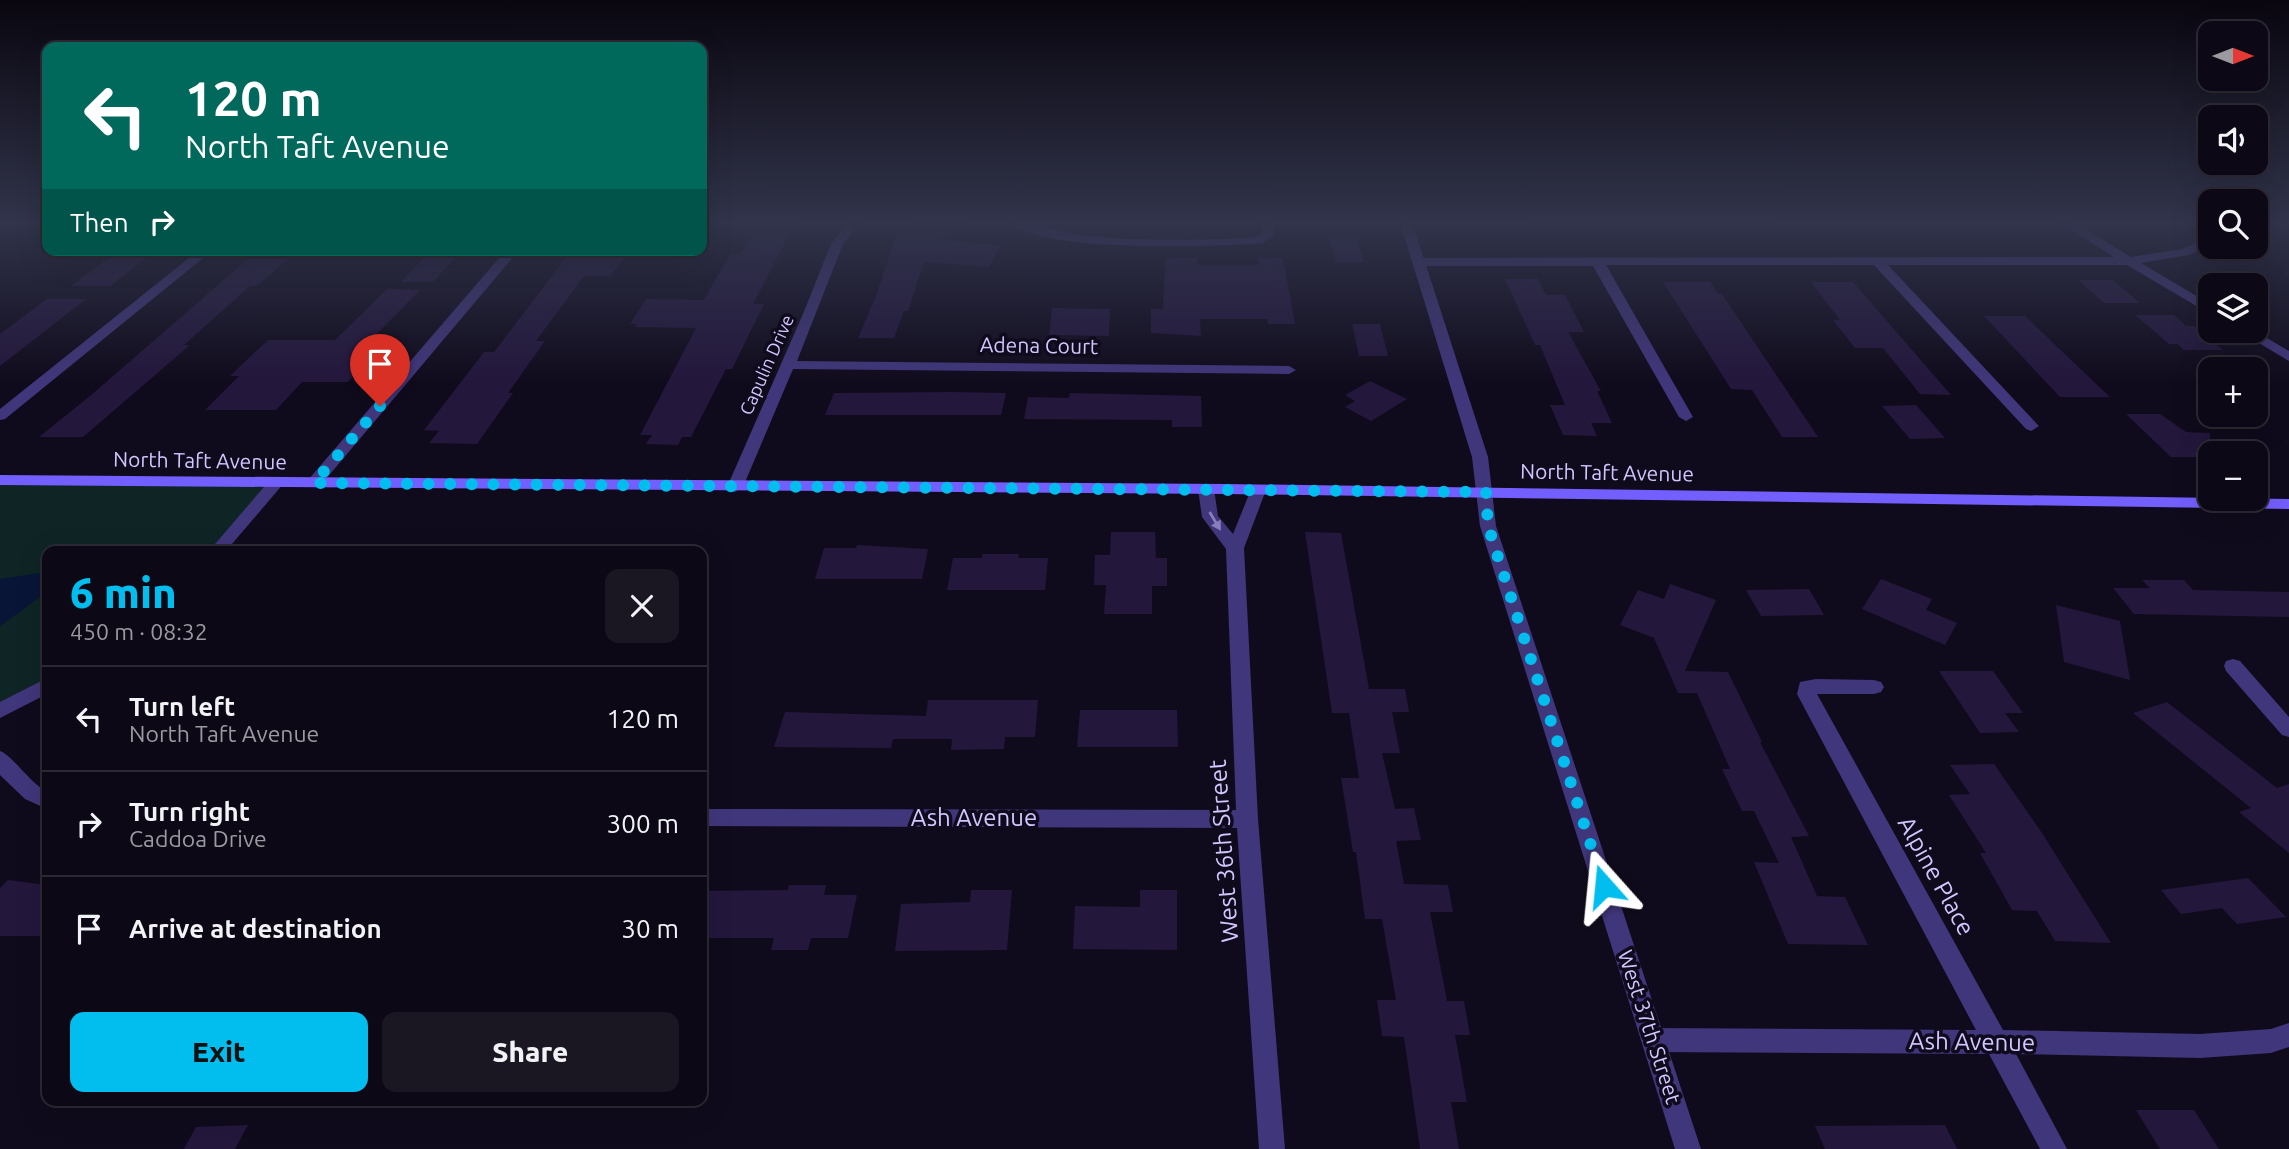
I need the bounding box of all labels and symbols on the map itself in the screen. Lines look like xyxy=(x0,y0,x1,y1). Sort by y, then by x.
north arrow xyxy=(2198,21,2268,91)
street label: Capulin Drive xyxy=(735,312,797,418)
street label: Adena Court xyxy=(980,332,1098,358)
pin xyxy=(350,334,410,406)
street label: North Taft Avenue xyxy=(113,446,287,474)
street label: North Taft Avenue xyxy=(1520,458,1694,486)
one-way arrow xyxy=(1208,511,1221,531)
street label: West 36th Street xyxy=(1204,758,1243,943)
street label: Ash Avenue xyxy=(911,804,1037,831)
street label: Alpine Place xyxy=(1893,812,1980,940)
position arrow xyxy=(1567,849,1641,923)
street label: West 37th Street xyxy=(1614,947,1686,1107)
street label: Ash Avenue xyxy=(1909,1027,2035,1056)

